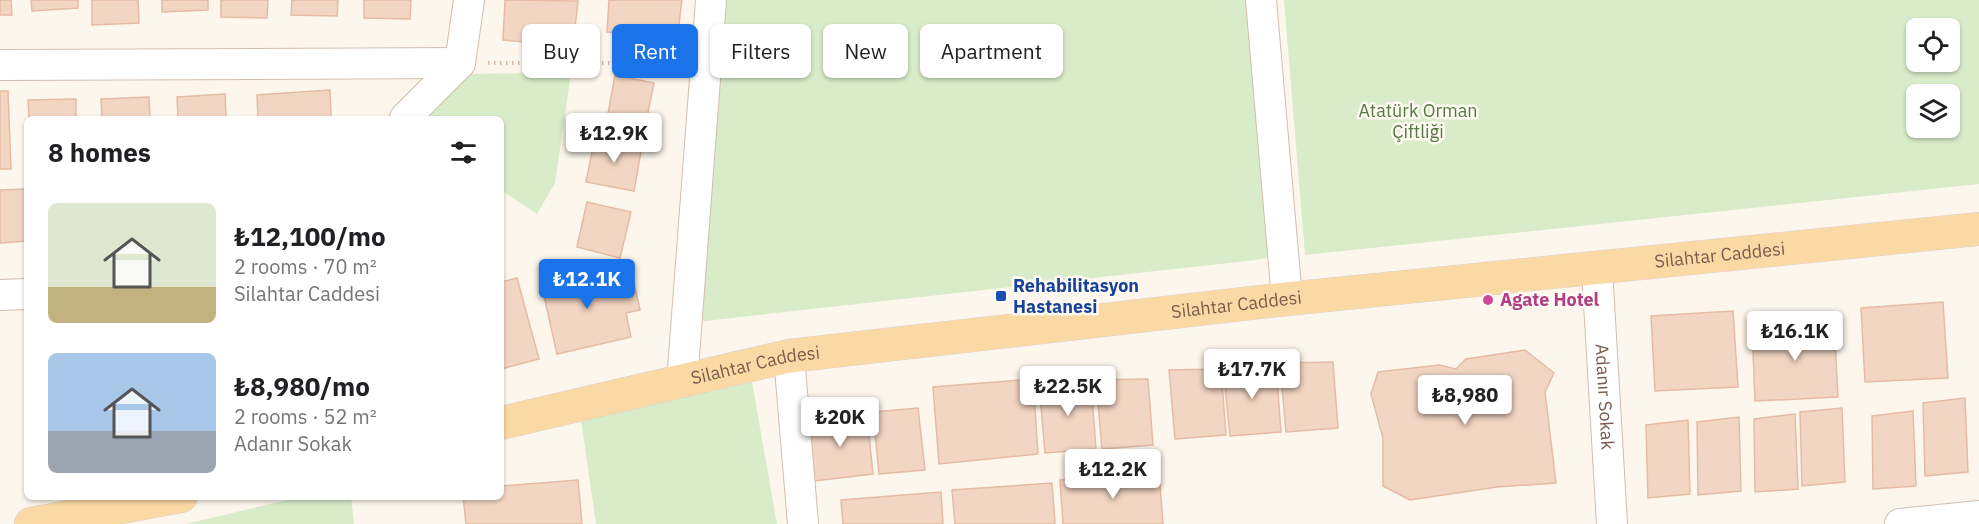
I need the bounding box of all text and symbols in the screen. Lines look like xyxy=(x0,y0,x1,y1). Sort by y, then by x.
map controls xyxy=(1906,18,1960,138)
button: locate xyxy=(1906,18,1960,72)
chip: Buy xyxy=(522,24,600,78)
chip: Rent xyxy=(612,24,698,78)
chip: Filters xyxy=(710,24,811,78)
chip: New xyxy=(823,24,908,78)
chip: Apartment xyxy=(920,24,1063,78)
button: layers xyxy=(1906,84,1960,138)
park label: Atatürk Orman Çiftliği xyxy=(1358,99,1478,143)
pin: ₺12.9K xyxy=(565,113,663,164)
text: ₺12.9K xyxy=(580,119,648,146)
text: 8 homes xyxy=(48,135,151,169)
icon: filters xyxy=(447,136,480,169)
text: ₺12,100/mo xyxy=(234,219,386,253)
icon: home xyxy=(96,227,168,299)
street label: Silahtar Caddesi xyxy=(1653,237,1786,273)
text: 2 rooms · 70 m² xyxy=(234,253,377,280)
pin: ₺12.1K xyxy=(538,259,636,310)
text: ₺12.1K xyxy=(553,265,621,292)
place label: Rehabilitasyon Hastanesi xyxy=(1013,274,1139,318)
text: Silahtar Caddesi xyxy=(234,280,380,307)
street label: Silahtar Caddesi xyxy=(1170,286,1303,323)
place label: Agate Hotel xyxy=(1500,288,1600,311)
marker: Rehabilitasyon Hastanesi xyxy=(994,289,1008,303)
marker: Agate Hotel xyxy=(1481,293,1495,307)
pin: ₺16.1K xyxy=(1746,311,1844,362)
text: ₺16.1K xyxy=(1761,317,1829,344)
street label: Silahtar Caddesi xyxy=(688,341,821,389)
street label: Adanır Sokak xyxy=(1590,343,1620,451)
pin: ₺17.7K xyxy=(1203,349,1301,400)
text: ₺17.7K xyxy=(1218,355,1286,382)
pin: ₺22.5K xyxy=(1019,366,1117,417)
text: ₺8,980/mo xyxy=(234,369,370,403)
text: ₺22.5K xyxy=(1034,372,1102,399)
pin: ₺8,980 xyxy=(1416,375,1514,426)
icon: home xyxy=(96,377,168,449)
text: ₺8,980 xyxy=(1432,381,1498,408)
pin: ₺20K xyxy=(804,397,876,448)
text: 2 rooms · 52 m² xyxy=(234,403,377,430)
text: ₺20K xyxy=(815,403,865,430)
text: Adanır Sokak xyxy=(234,430,352,457)
pin: ₺12.2K xyxy=(1064,449,1162,500)
text: ₺12.2K xyxy=(1079,455,1147,482)

